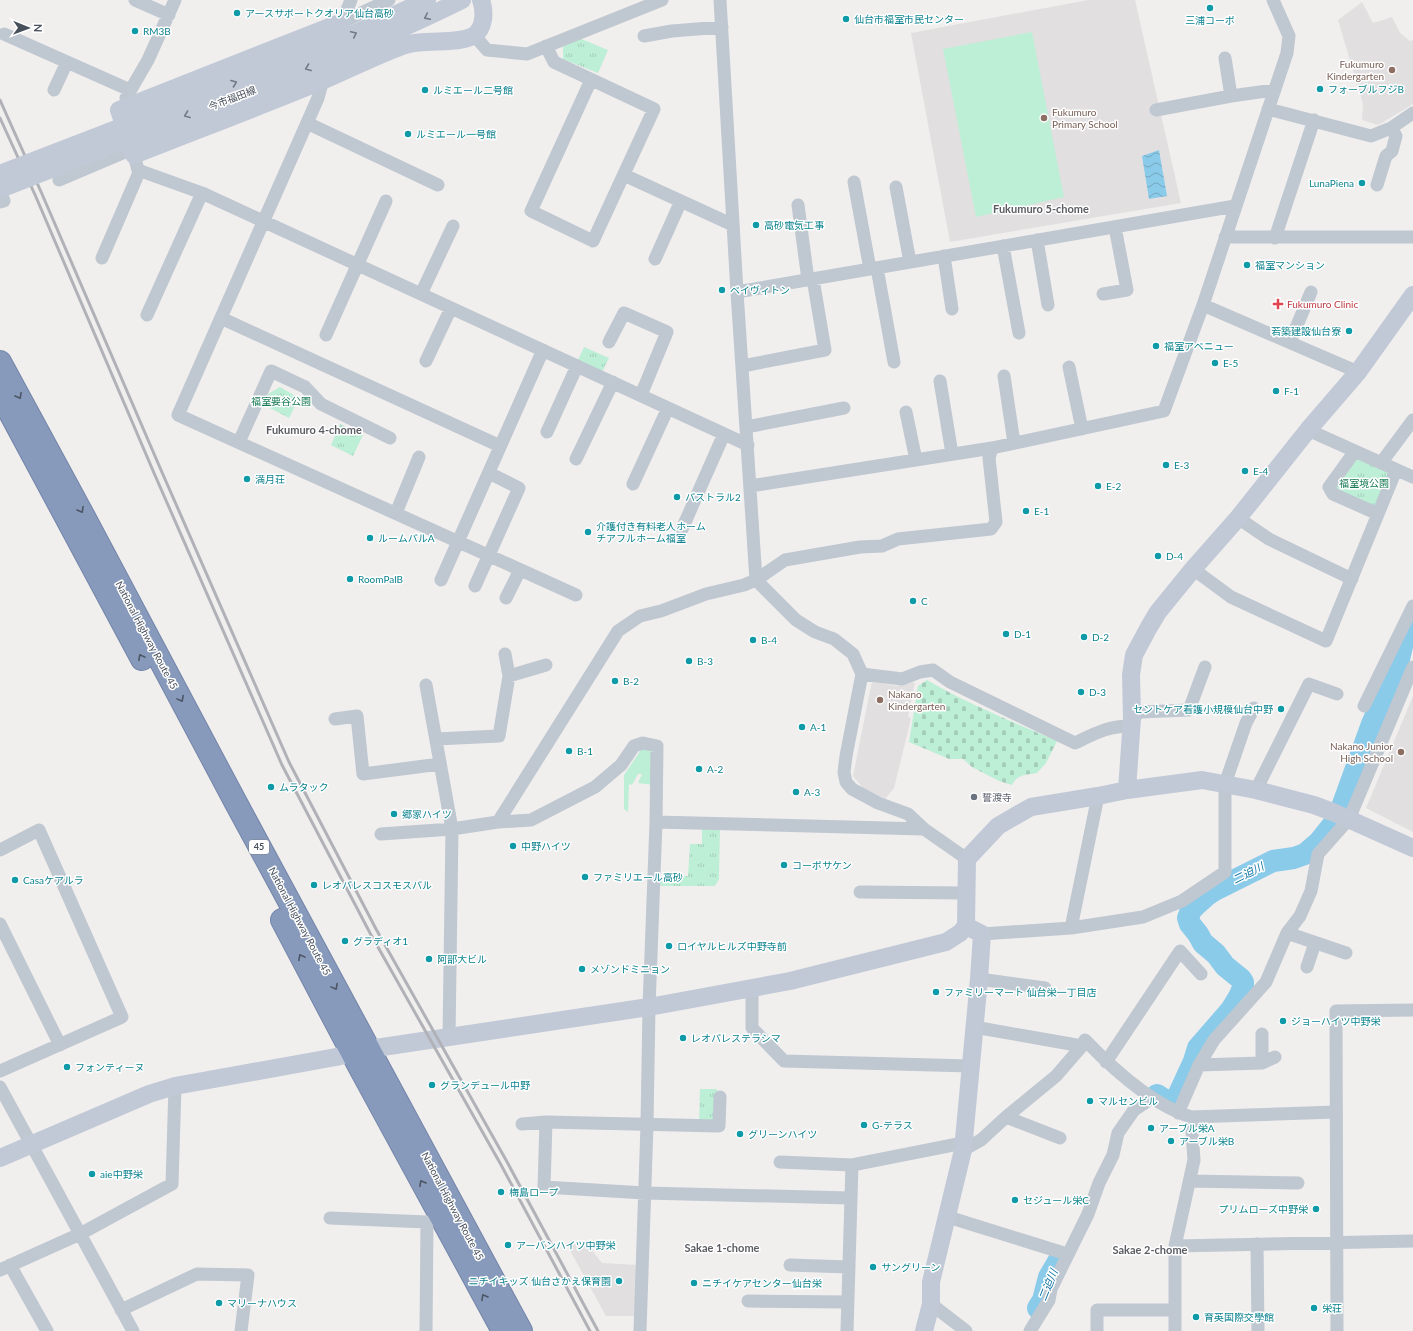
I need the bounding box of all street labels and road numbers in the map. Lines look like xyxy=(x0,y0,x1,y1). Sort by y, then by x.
street label: 今市福田線 xyxy=(207,83,257,113)
street label: National Highway Route 45 xyxy=(113,579,181,691)
road number: 45 xyxy=(249,840,269,854)
street label: National Highway Route 45 xyxy=(266,865,334,977)
street label: National Highway Route 45 xyxy=(419,1150,487,1262)

